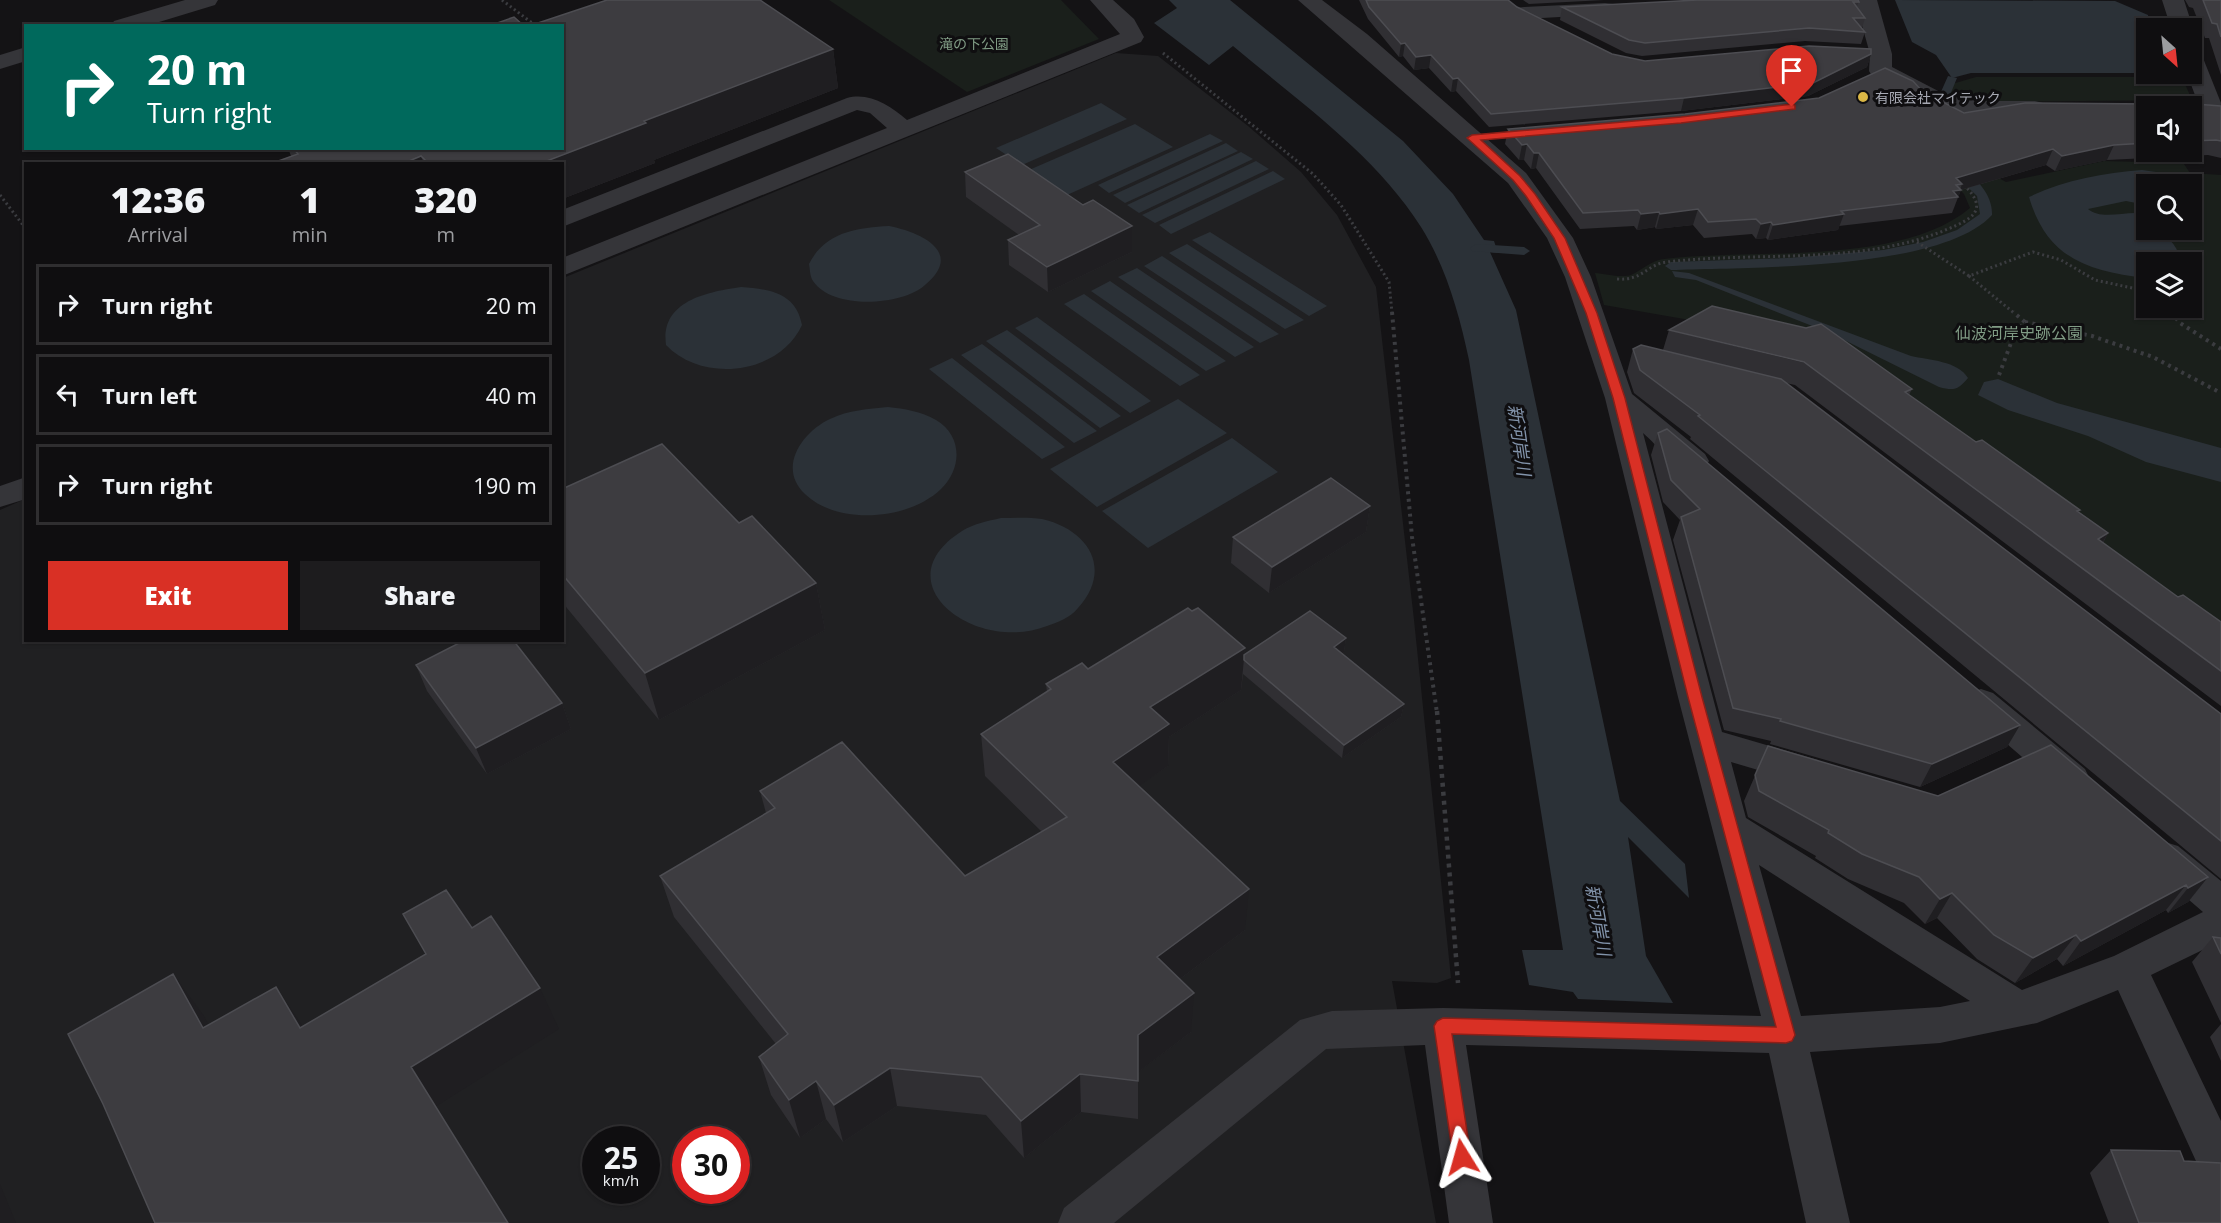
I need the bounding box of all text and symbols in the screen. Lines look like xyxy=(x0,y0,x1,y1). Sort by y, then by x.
north arrow xyxy=(2136,18,2202,84)
map controls xyxy=(2136,18,2202,318)
park label: 滝の下公園 xyxy=(939,34,1009,53)
text: 20 m xyxy=(147,40,247,97)
pin xyxy=(1766,45,1817,107)
icon: right xyxy=(48,48,126,126)
icon: arrive xyxy=(1775,54,1808,87)
place label: 有限会社マイテック xyxy=(1875,88,2001,107)
marker: 有限会社マイテック xyxy=(1856,90,1870,104)
text: Turn right xyxy=(147,94,272,131)
button: sound xyxy=(2136,96,2202,162)
button: search xyxy=(2136,174,2202,240)
text: 12:36 xyxy=(111,175,205,224)
text: 1 xyxy=(299,175,320,224)
text: 320 xyxy=(414,175,477,224)
text: Arrival xyxy=(128,221,188,248)
text: min xyxy=(292,221,328,248)
text: m xyxy=(437,221,455,248)
button: layers xyxy=(2136,252,2202,318)
icon: right xyxy=(51,288,84,321)
text: Turn right xyxy=(102,290,213,320)
text: 20 m xyxy=(486,290,537,320)
park label: 仙波河岸史跡公園 xyxy=(1955,322,2083,344)
icon: left xyxy=(51,378,84,411)
text: Turn left xyxy=(102,380,197,410)
text: 40 m xyxy=(486,380,537,410)
water label: 新河岸川 xyxy=(1503,403,1537,479)
icon: right xyxy=(51,468,84,501)
text: Turn right xyxy=(102,470,213,500)
text: 190 m xyxy=(473,470,537,500)
button: Exit xyxy=(48,561,288,630)
button: Share xyxy=(300,561,540,630)
water label: 新河岸川 xyxy=(1581,882,1617,960)
position arrow xyxy=(1430,1125,1494,1189)
speed limit sign: 30 xyxy=(672,1126,750,1204)
text: 25 xyxy=(604,1137,638,1178)
text: km/h xyxy=(603,1170,639,1190)

